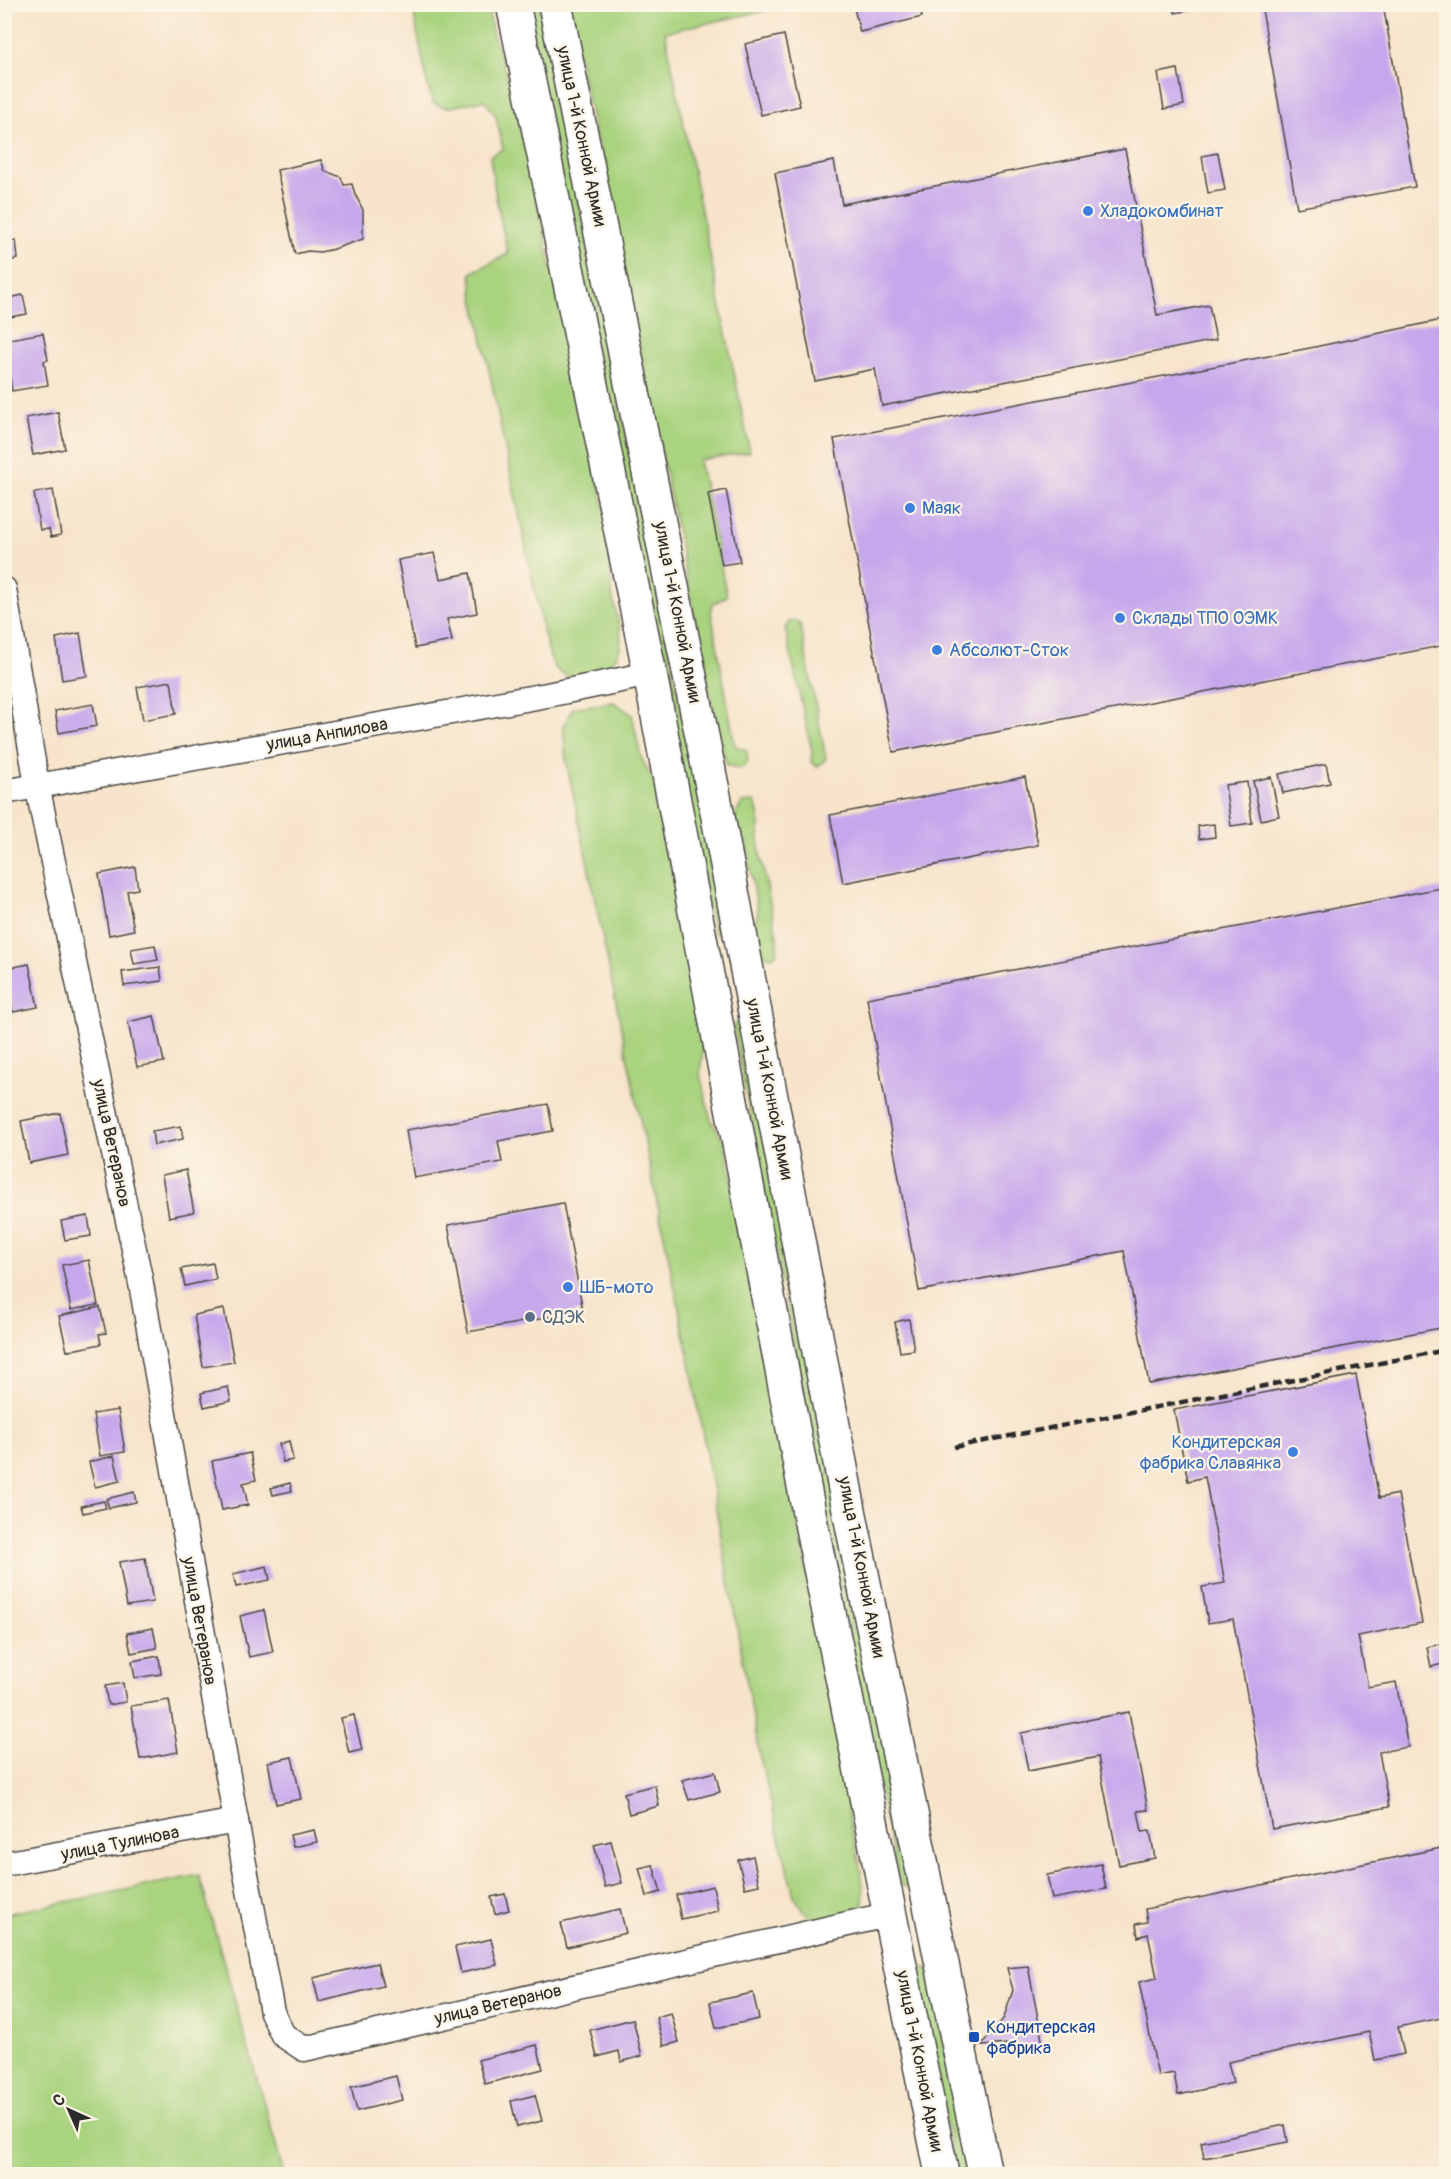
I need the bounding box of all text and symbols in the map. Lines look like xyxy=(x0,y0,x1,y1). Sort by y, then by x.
street label: улица 1-й Конной Армии xyxy=(551,43,612,229)
place label: Хладокомбинат xyxy=(1100,200,1224,223)
marker: Хладокомбинат xyxy=(1081,204,1095,218)
place label: Маяк xyxy=(922,497,961,520)
marker: Маяк xyxy=(903,501,917,515)
street label: улица 1-й Конной Армии xyxy=(648,518,706,705)
place label: Склады ТПО ОЭМК xyxy=(1132,607,1278,630)
marker: Склады ТПО ОЭМК xyxy=(1113,611,1127,625)
place label: Абсолют-Сток xyxy=(949,639,1069,662)
marker: Абсолют-Сток xyxy=(930,643,944,657)
street label: улица Анпилова xyxy=(264,712,390,757)
street label: улица 1-й Конной Армии xyxy=(740,995,798,1182)
street label: улица Ветеранов xyxy=(87,1076,136,1209)
place label: ШБ-мото xyxy=(580,1276,654,1299)
marker: ШБ-мото xyxy=(561,1280,575,1294)
place label: СДЭК xyxy=(542,1306,585,1329)
marker: СДЭК xyxy=(523,1310,537,1324)
place label: Кондитерская фабрика Славянка xyxy=(1139,1431,1281,1475)
marker: Кондитерская фабрика Славянка xyxy=(1286,1445,1300,1459)
street label: улица 1-й Конной Армии xyxy=(832,1473,890,1660)
street label: улица Ветеранов xyxy=(177,1554,222,1687)
street label: улица Тулинова xyxy=(58,1821,181,1866)
street label: улица 1-й Конной Армии xyxy=(890,1967,948,2154)
street label: улица Ветеранов xyxy=(431,1979,564,2031)
place label: Кондитерская фабрика xyxy=(986,2016,1095,2060)
marker: Кондитерская фабрика xyxy=(967,2030,981,2044)
north arrow xyxy=(39,2080,99,2140)
text: С xyxy=(49,2089,70,2111)

